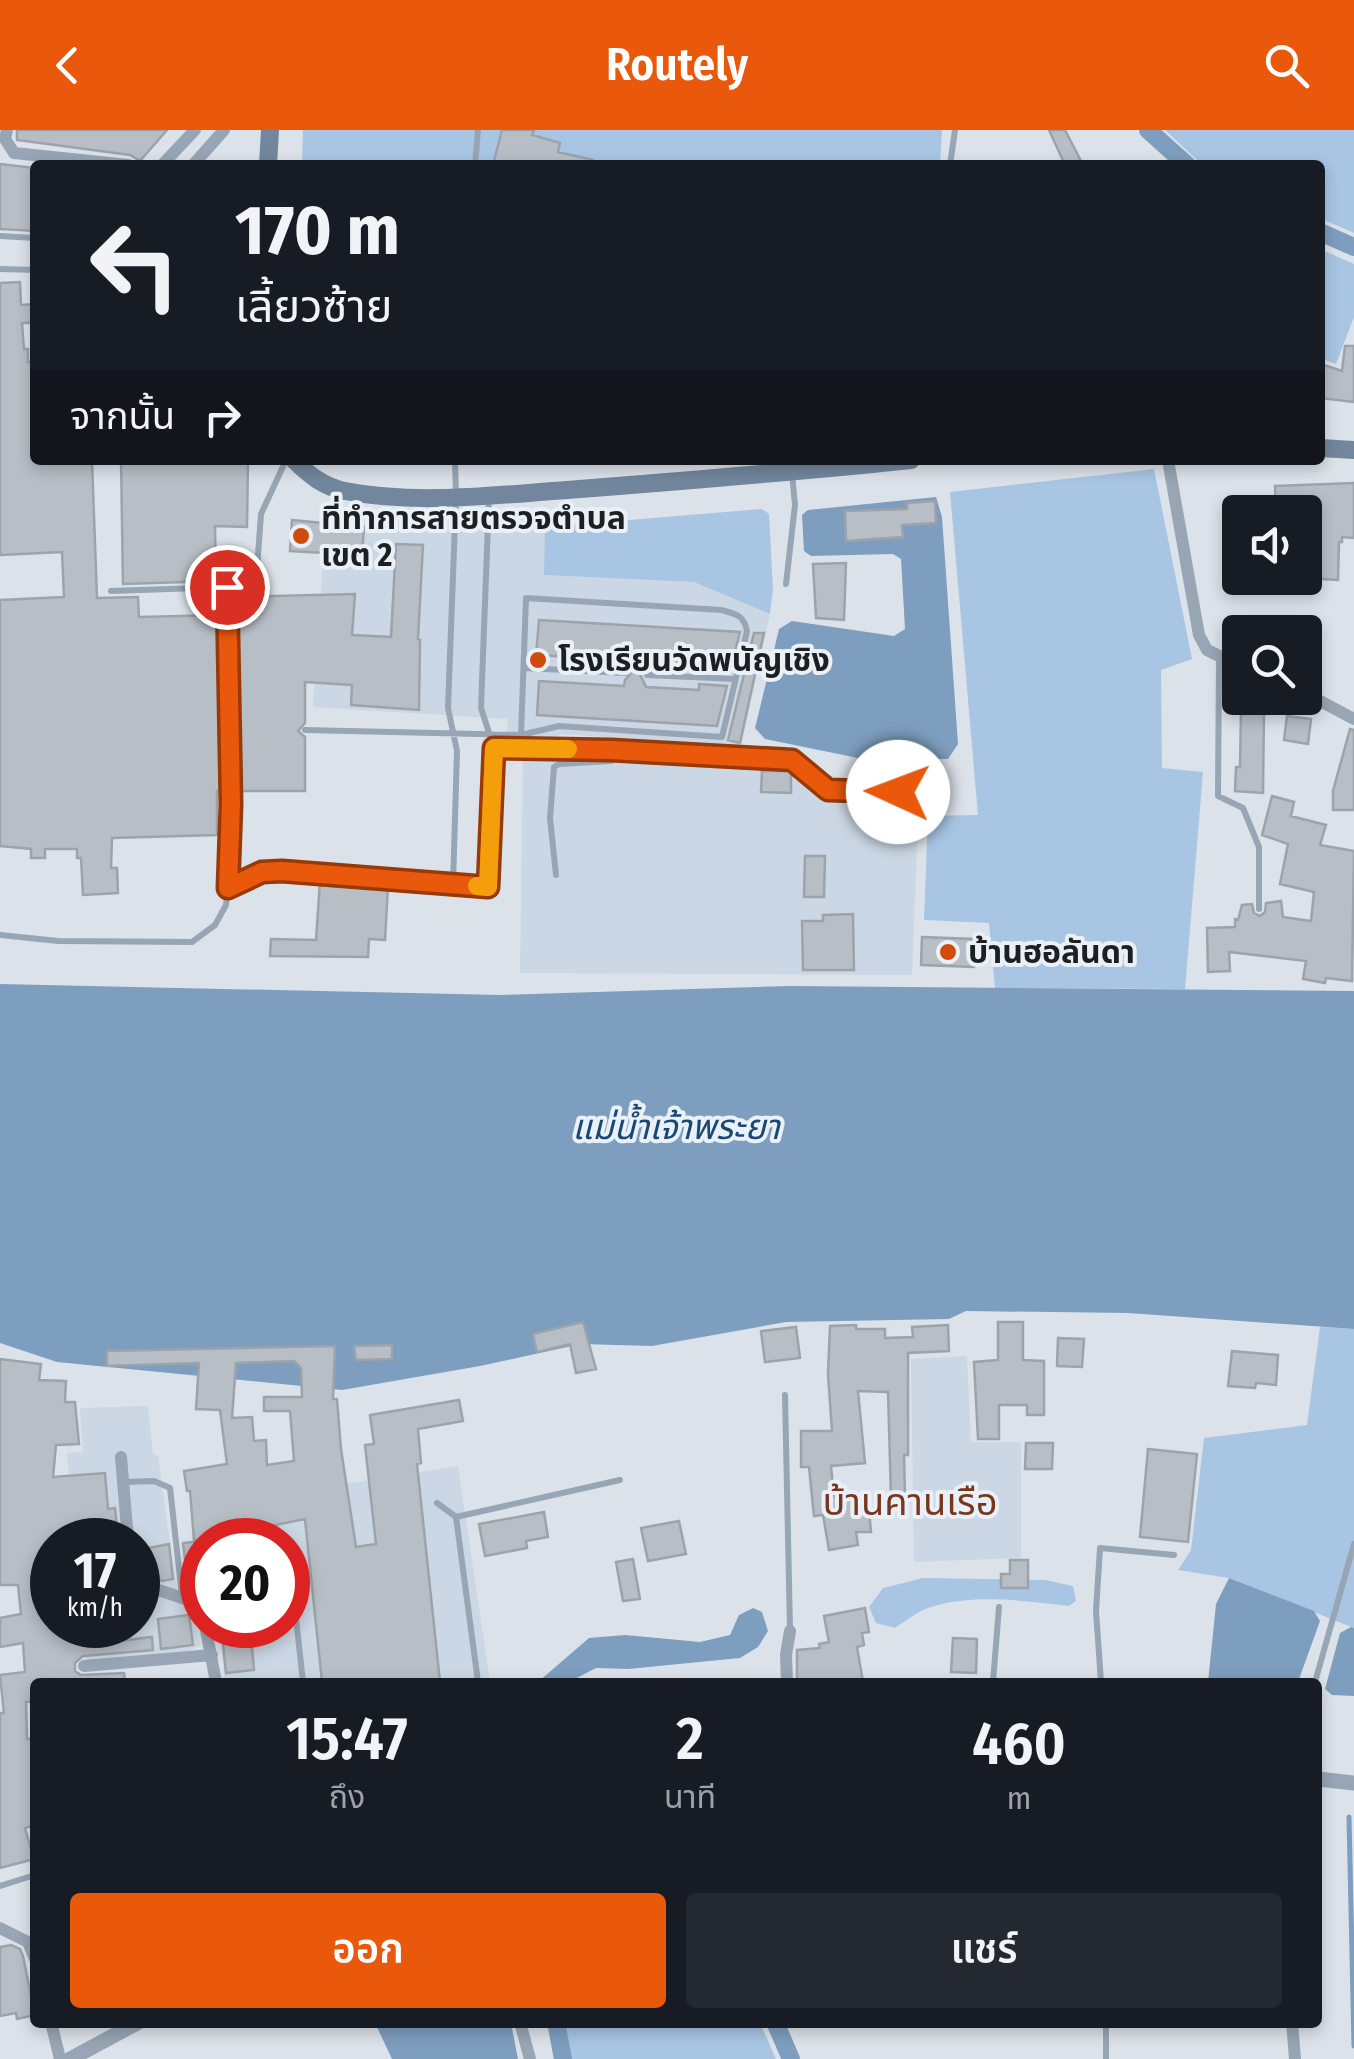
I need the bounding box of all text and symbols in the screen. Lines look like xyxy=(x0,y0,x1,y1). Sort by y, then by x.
icon: back xyxy=(40,38,95,93)
text: Routely xyxy=(606,38,748,92)
icon: search xyxy=(1259,38,1314,93)
text: 170 m xyxy=(235,189,400,273)
icon: left xyxy=(70,200,200,330)
text: เลี้ยวซ้าย xyxy=(235,280,392,334)
icon: right xyxy=(195,390,250,445)
text: จากนั้น xyxy=(70,393,175,439)
place label: ที่ทำการสายตรวจตำบล เขต 2 xyxy=(321,495,626,574)
map controls xyxy=(1222,495,1322,715)
button: sound xyxy=(1222,495,1322,595)
marker: ที่ทำการสายตรวจตำบล เขต 2 xyxy=(290,525,312,547)
pin xyxy=(185,545,270,630)
icon: arrive xyxy=(200,560,255,615)
button: search xyxy=(1222,615,1322,715)
place label: โรงเรียนวัดพนัญเชิง xyxy=(558,641,830,679)
marker: โรงเรียนวัดพนัญเชิง xyxy=(527,649,549,671)
position arrow xyxy=(846,740,950,844)
place label: บ้านฮอลันดา xyxy=(968,933,1135,971)
marker: บ้านฮอลันดา xyxy=(937,941,959,963)
water label: แม่น้ำเจ้าพระยา xyxy=(572,1103,781,1148)
district label: บ้านคานเรือ xyxy=(823,1479,997,1525)
speed limit sign: 20 xyxy=(180,1518,310,1648)
text: 17 xyxy=(74,1541,116,1601)
text: km/h xyxy=(67,1593,123,1623)
text: 15:47 xyxy=(286,1703,408,1775)
text: 2 xyxy=(676,1703,704,1775)
text: 460 xyxy=(972,1708,1066,1780)
text: ถึง xyxy=(329,1778,365,1816)
text: นาที xyxy=(664,1778,716,1816)
text: m xyxy=(1007,1779,1031,1817)
button: ออก xyxy=(70,1893,666,2008)
button: แชร์ xyxy=(686,1893,1282,2008)

